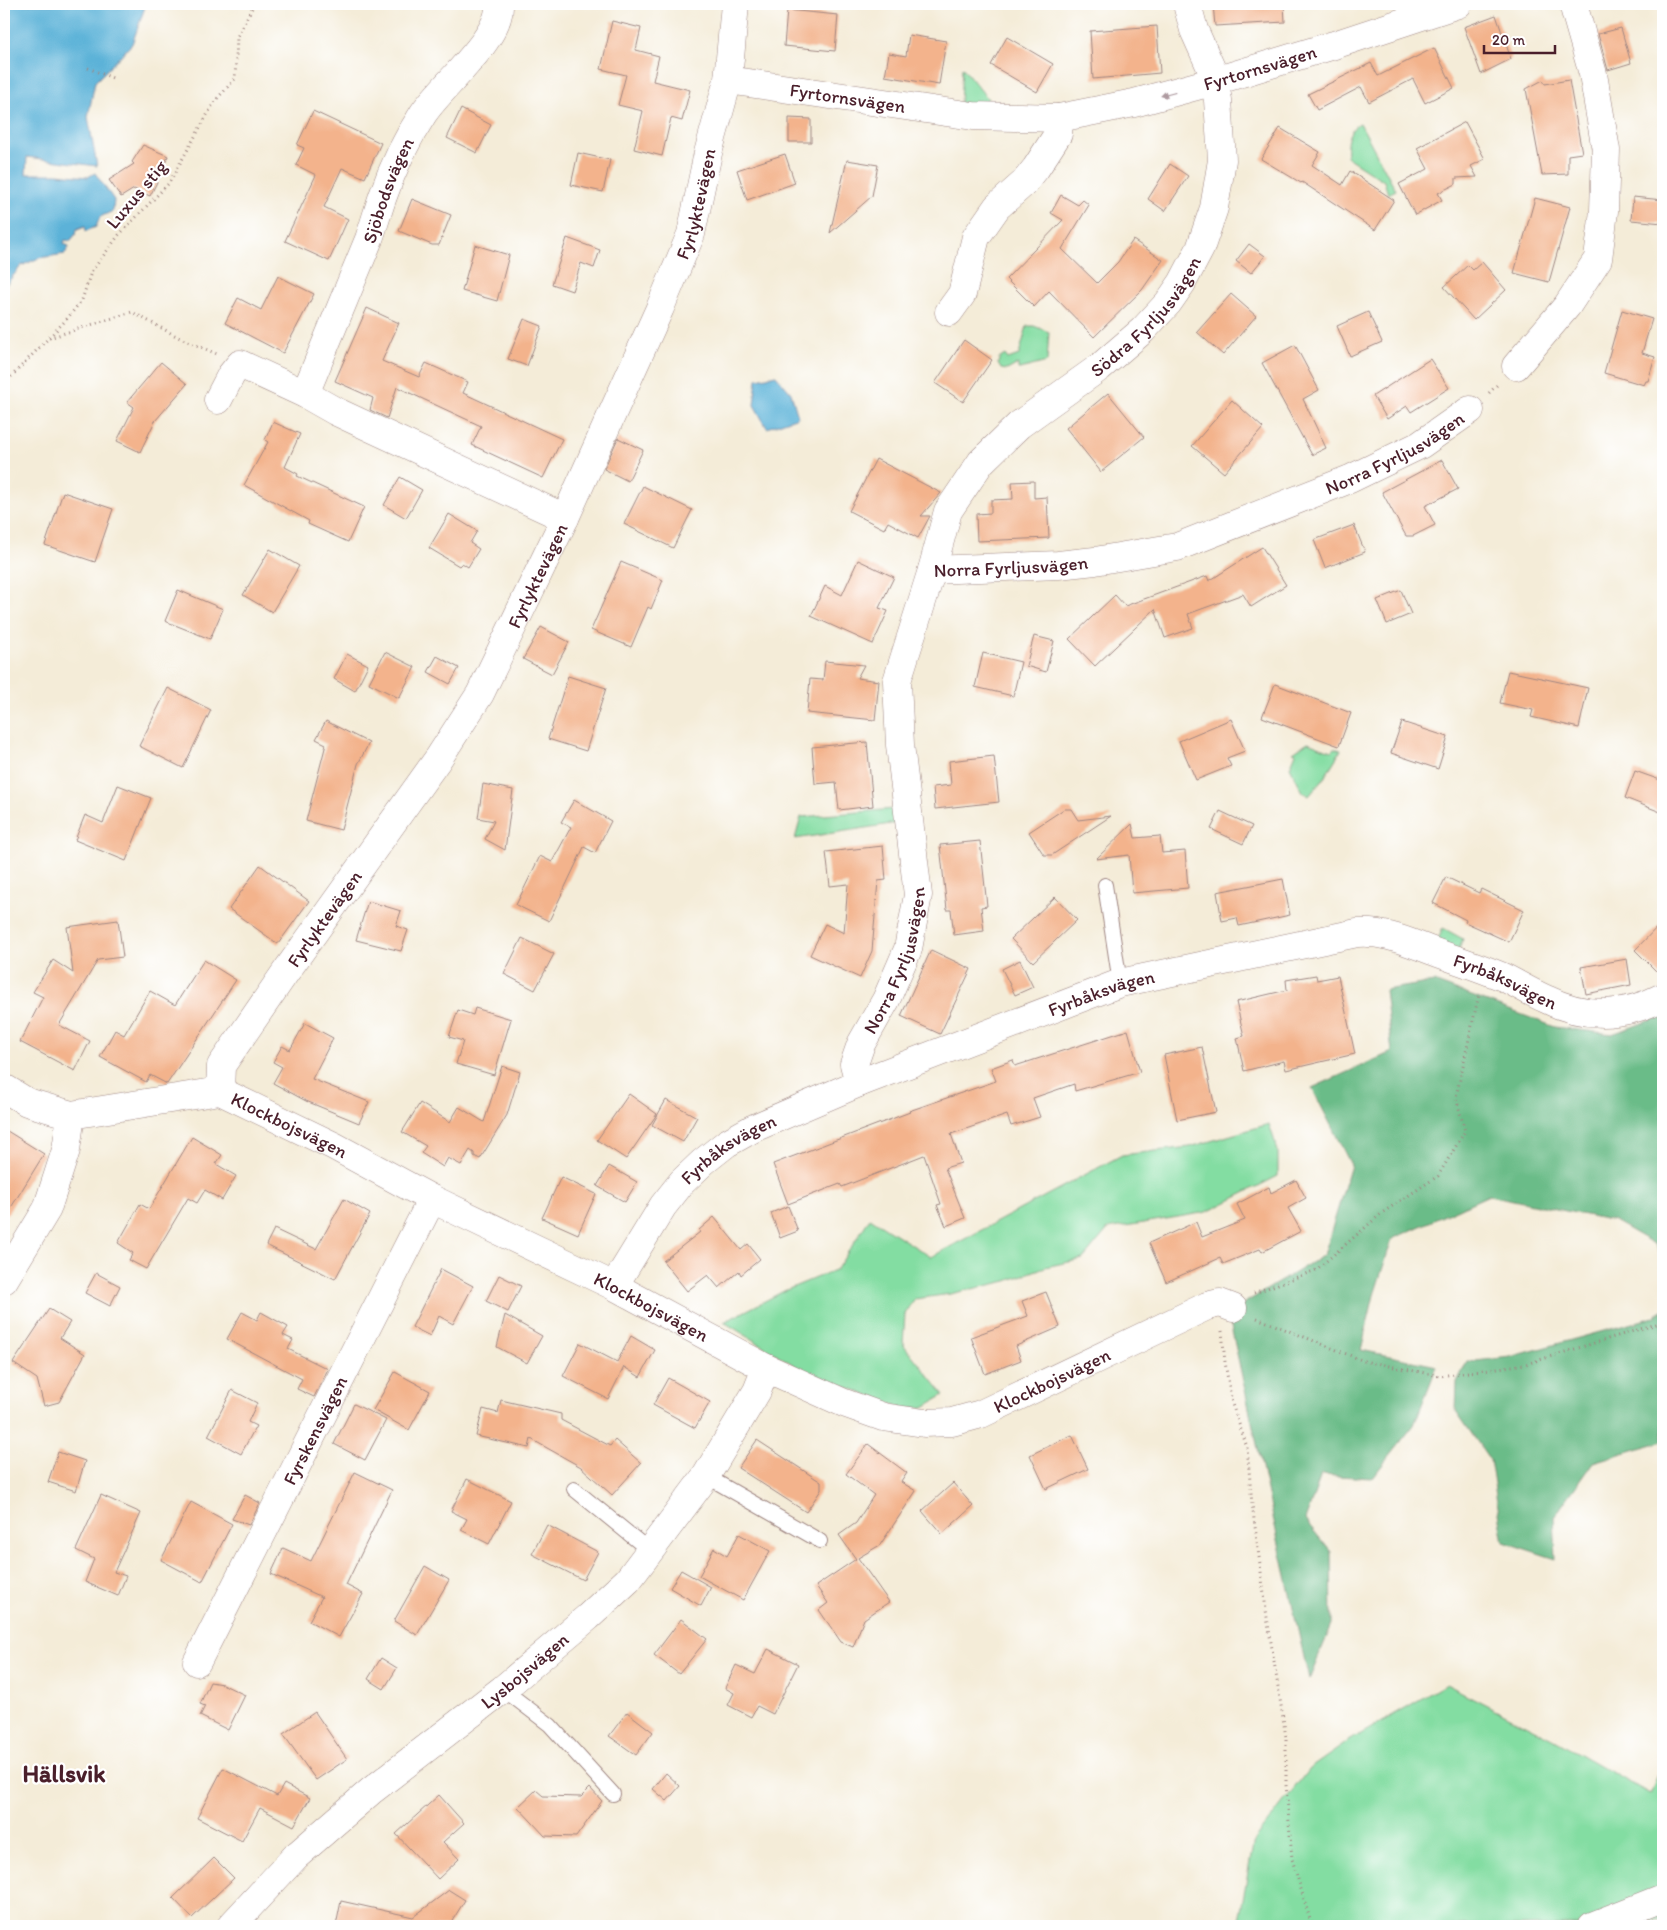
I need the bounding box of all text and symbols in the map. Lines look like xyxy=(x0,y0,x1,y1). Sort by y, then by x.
scale bar xyxy=(1484,22,1556,54)
text: 20 m xyxy=(1492,31,1526,49)
street label: Fyrtornsvägen xyxy=(1201,40,1319,96)
street label: Fyrtornsvägen xyxy=(788,78,907,118)
one-way arrow xyxy=(1160,90,1175,98)
street label: Sjöbodsvägen xyxy=(357,133,419,246)
street label: Fyrlyktevägen xyxy=(671,146,721,263)
street label: Luxus stig xyxy=(101,155,172,233)
street label: Södra Fyrljusvägen xyxy=(1086,252,1206,382)
street label: Norra Fyrljusvägen xyxy=(1322,407,1469,500)
street label: Fyrlyktevägen xyxy=(503,519,573,632)
street label: Norra Fyrljusvägen xyxy=(933,551,1090,582)
street label: Fyrlyktevägen xyxy=(282,866,367,972)
street label: Norra Fyrljusvägen xyxy=(858,886,930,1038)
street label: Fyrbåksvägen xyxy=(1450,949,1561,1015)
street label: Fyrbåksvägen xyxy=(1045,965,1157,1021)
street label: Klockbojsvägen xyxy=(227,1087,352,1163)
street label: Fyrbåksvägen xyxy=(676,1109,780,1189)
street label: Klockbojsvägen xyxy=(590,1267,713,1347)
street label: Klockbojsvägen xyxy=(990,1343,1114,1418)
street label: Fyrskensvägen xyxy=(278,1372,352,1489)
street label: Lysbojsvägen xyxy=(476,1628,573,1714)
district label: Hällsvik xyxy=(23,1759,106,1788)

